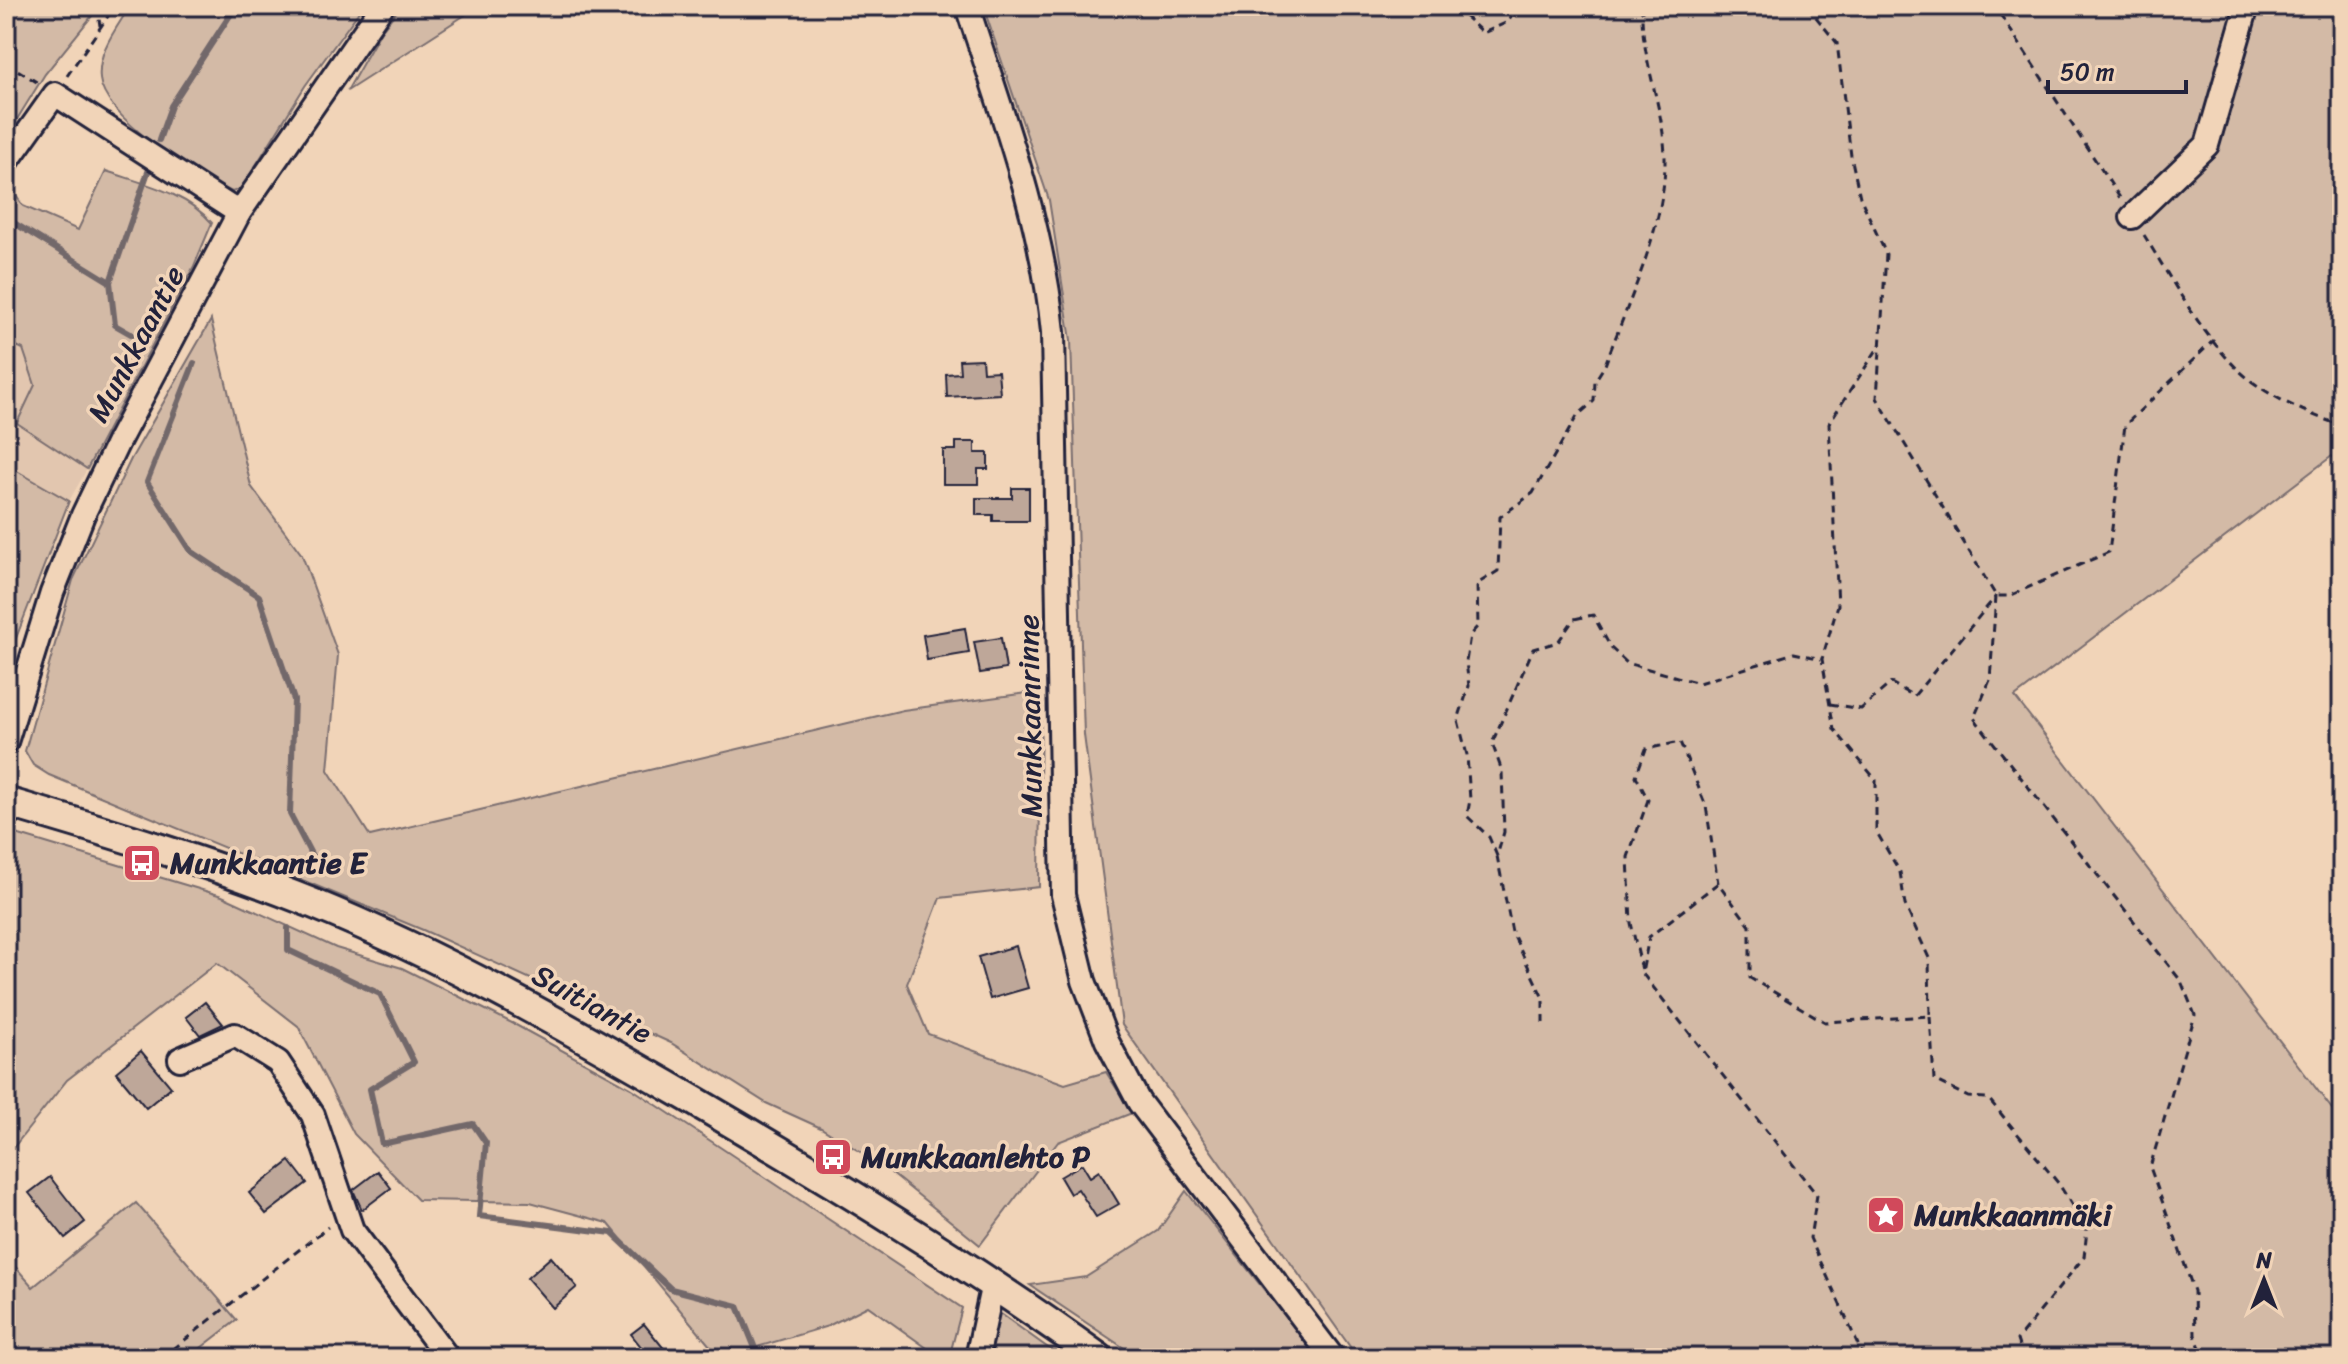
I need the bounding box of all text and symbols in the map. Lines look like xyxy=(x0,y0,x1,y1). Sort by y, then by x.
scale bar xyxy=(2048,44,2186,94)
text: 50 m xyxy=(2060,51,2115,93)
street label: Munkkaantie xyxy=(72,256,200,432)
street label: Munkkaanrinne xyxy=(1001,614,1059,818)
place label: Munkkaantie E xyxy=(169,836,368,890)
bus stop icon: Munkkaantie E xyxy=(121,842,163,884)
street label: Suitiantie xyxy=(522,949,662,1059)
place label: Munkkaanlehto P xyxy=(860,1130,1091,1184)
bus stop icon: Munkkaanlehto P xyxy=(812,1136,854,1178)
place label: Munkkaanmäki xyxy=(1913,1188,2113,1242)
place icon: Munkkaanmäki xyxy=(1865,1194,1907,1236)
north arrow xyxy=(2224,1240,2304,1320)
text: N xyxy=(2255,1241,2272,1280)

